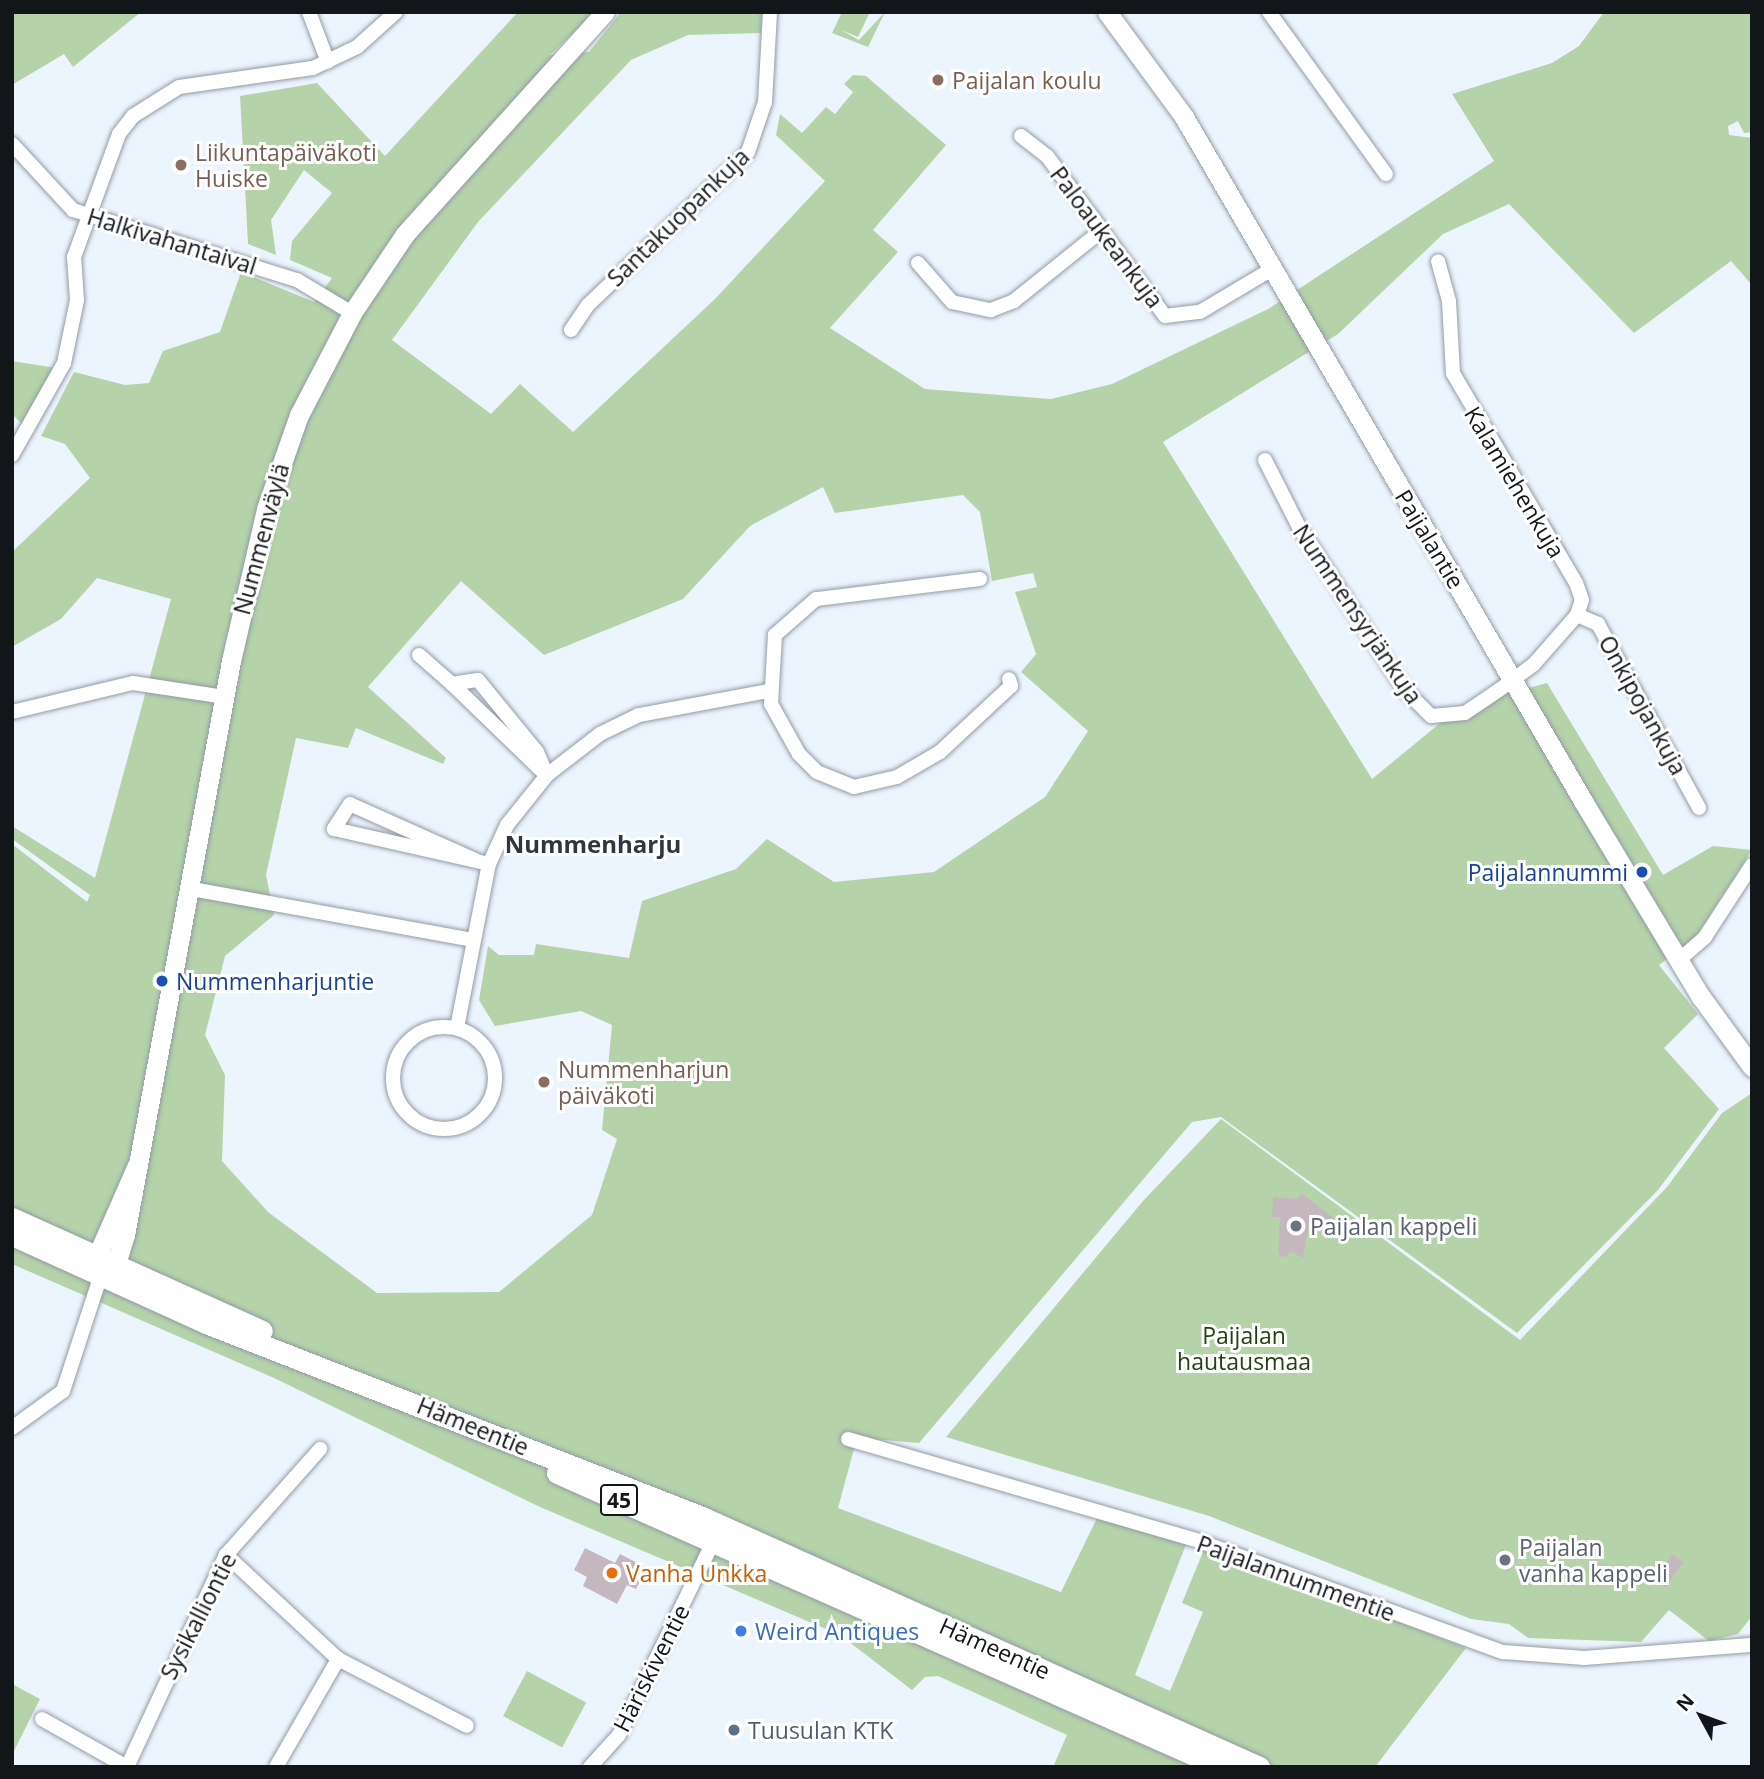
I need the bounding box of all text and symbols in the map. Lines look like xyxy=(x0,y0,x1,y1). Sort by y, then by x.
place label: Paijalan koulu xyxy=(952,66,1102,94)
marker: Paijalan koulu xyxy=(930,72,946,88)
place label: Liikuntapäiväkoti Huiske xyxy=(195,138,377,192)
street label: Santakuopankuja xyxy=(601,142,755,292)
marker: Liikuntapäiväkoti Huiske xyxy=(173,157,189,173)
street label: Paloaukeankuja xyxy=(1045,161,1169,313)
street label: Halkivahantaival xyxy=(84,202,260,280)
street label: Kalamiehenkuja xyxy=(1459,401,1571,563)
street label: Nummenväylä xyxy=(228,460,294,618)
street label: Paijalantie xyxy=(1390,484,1470,594)
street label: Nummensyrjänkuja xyxy=(1288,519,1428,709)
street label: Onkipojankuja xyxy=(1593,630,1693,780)
district label: Nummenharju xyxy=(505,830,681,858)
place label: Paijalannummi xyxy=(1468,858,1628,886)
marker: Paijalannummi xyxy=(1634,864,1650,880)
place label: Nummenharjuntie xyxy=(176,967,374,995)
marker: Nummenharjuntie xyxy=(154,973,170,989)
place label: Nummenharjun päiväkoti xyxy=(558,1055,729,1109)
marker: Nummenharjun päiväkoti xyxy=(536,1074,552,1090)
place label: Paijalan kappeli xyxy=(1310,1212,1477,1240)
marker: Paijalan kappeli xyxy=(1288,1218,1304,1234)
park label: Paijalan hautausmaa xyxy=(1177,1321,1311,1375)
street label: Hämeentie xyxy=(413,1391,533,1461)
road number: 45 xyxy=(600,1482,638,1518)
street label: Paijalannummentie xyxy=(1193,1529,1399,1627)
place label: Paijalan vanha kappeli xyxy=(1519,1533,1668,1587)
street label: Sysikalliontie xyxy=(154,1548,242,1684)
marker: Paijalan vanha kappeli xyxy=(1497,1552,1513,1568)
place label: Vanha Unkka xyxy=(626,1559,767,1587)
marker: Vanha Unkka xyxy=(604,1565,620,1581)
street label: Häriskiventie xyxy=(607,1600,695,1736)
street label: Hämeentie xyxy=(936,1611,1054,1685)
place label: Weird Antiques xyxy=(755,1617,919,1645)
marker: Weird Antiques xyxy=(733,1623,749,1639)
north arrow xyxy=(1666,1681,1736,1751)
text: N xyxy=(1670,1688,1700,1717)
place label: Tuusulan KTK xyxy=(748,1716,893,1744)
marker: Tuusulan KTK xyxy=(726,1722,742,1738)

